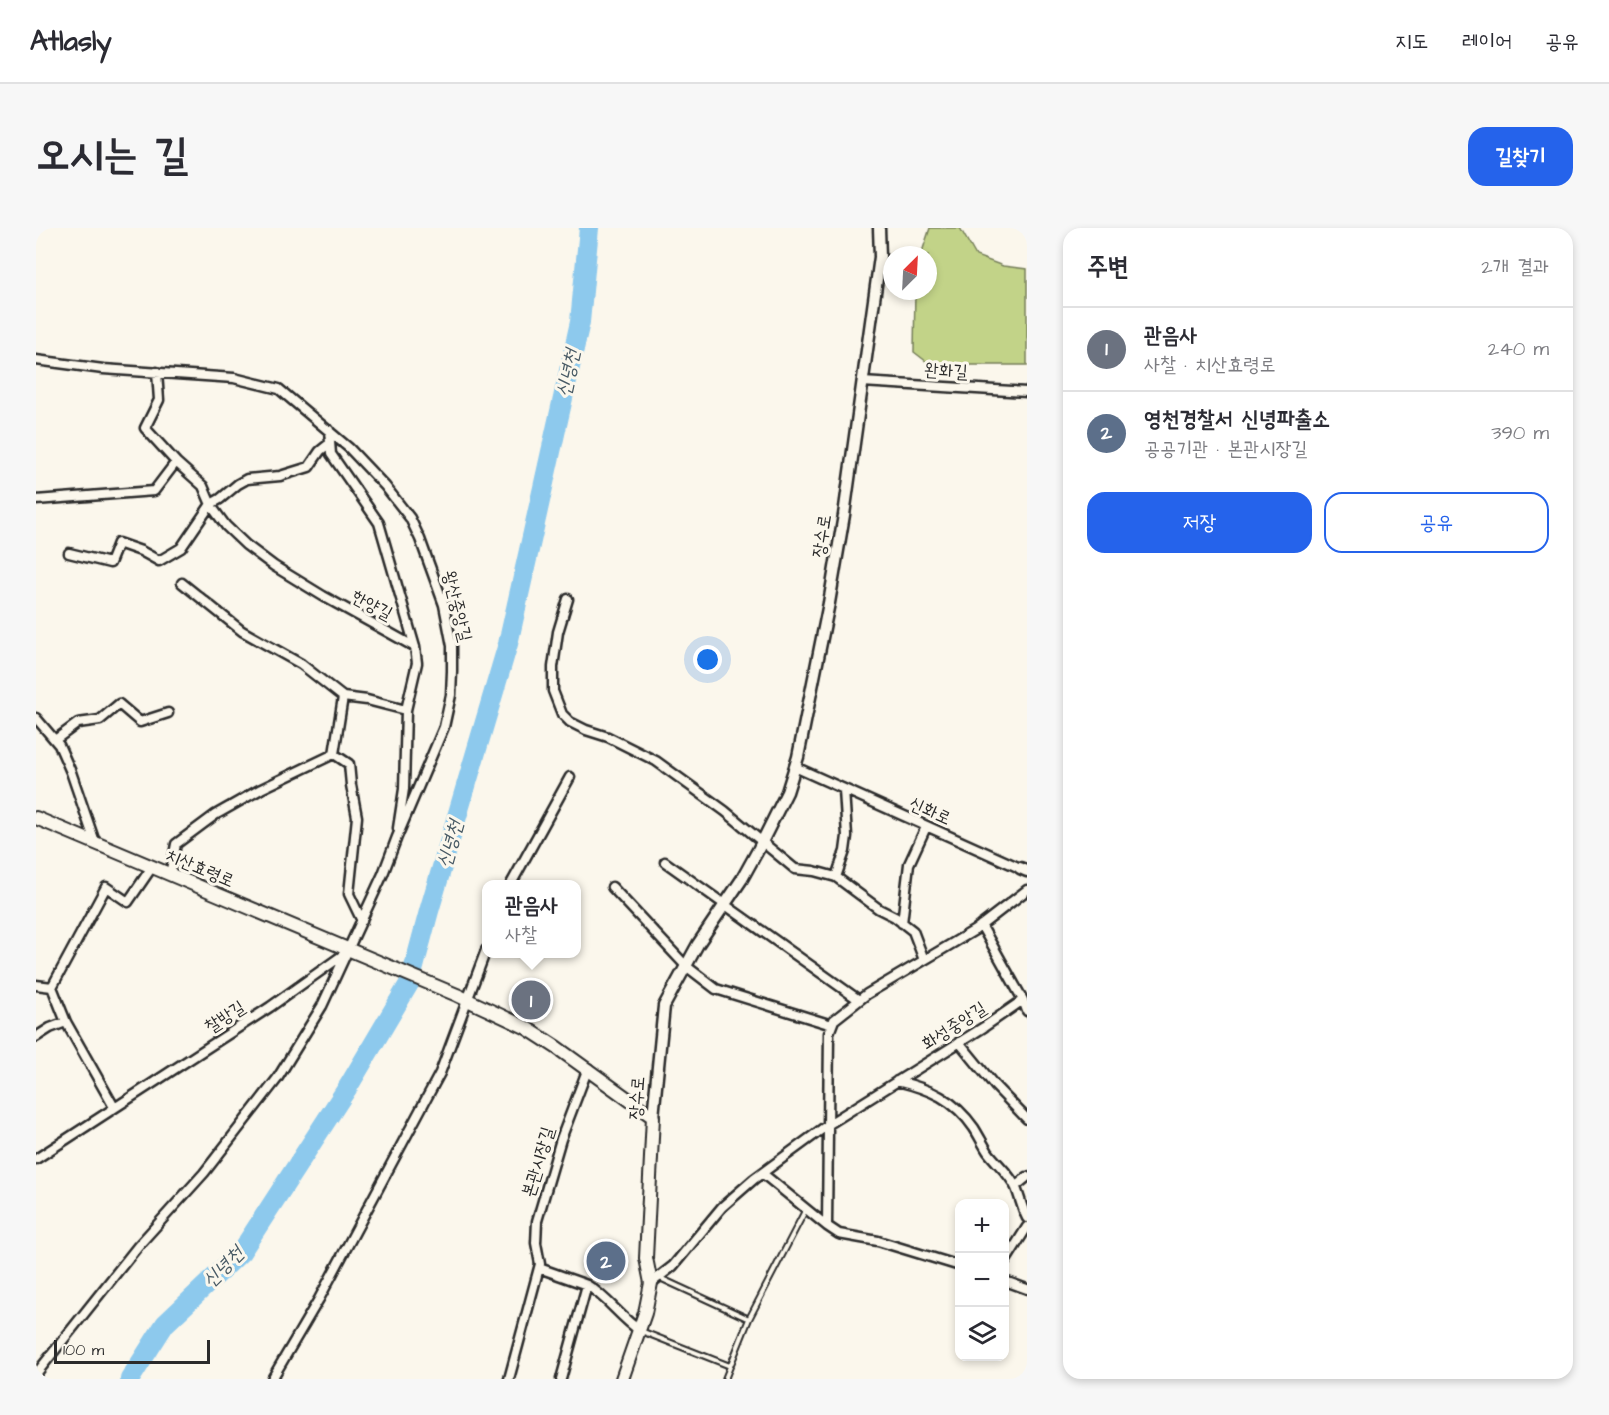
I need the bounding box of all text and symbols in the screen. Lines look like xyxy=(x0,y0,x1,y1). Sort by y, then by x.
text: Atlasly xyxy=(30,22,112,61)
text: 지도 xyxy=(1395,27,1429,56)
text: 레이어 xyxy=(1462,27,1512,56)
text: 공유 xyxy=(1545,27,1579,56)
text: 오시는 길 xyxy=(36,127,188,185)
button: 길찾기 xyxy=(1468,127,1573,186)
north arrow xyxy=(883,246,937,300)
text: 주변 xyxy=(1087,249,1129,285)
text: 2개 결과 xyxy=(1481,253,1549,281)
text: 관음사 xyxy=(1144,320,1197,351)
text: 1 xyxy=(1105,335,1108,363)
text: 240 m xyxy=(1488,335,1549,363)
water label: 신녕천 xyxy=(549,345,587,400)
text: 사찰 · 치산효령로 xyxy=(1144,351,1275,379)
street label: 완화길 xyxy=(924,357,969,385)
text: 영천경찰서 신녕파출소 xyxy=(1144,404,1330,435)
text: 2 xyxy=(1101,419,1112,447)
text: 390 m xyxy=(1491,419,1549,447)
text: 공공기관 · 본관시장길 xyxy=(1144,435,1308,463)
button: 저장 xyxy=(1087,492,1312,553)
button: 공유 xyxy=(1324,492,1549,553)
street label: 장수로 xyxy=(806,513,838,559)
street label: 왕산중앙길 xyxy=(436,568,478,645)
street label: 한양길 xyxy=(347,584,398,626)
your location xyxy=(693,645,722,674)
street label: 신화로 xyxy=(905,791,955,831)
water label: 신녕천 xyxy=(430,815,471,871)
street label: 치산효령로 xyxy=(162,842,238,894)
popup xyxy=(482,880,581,958)
text: 관음사 xyxy=(505,890,558,921)
text: 사찰 xyxy=(505,921,537,949)
pin: 1 xyxy=(512,978,550,1022)
street label: 찰방길 xyxy=(200,994,250,1039)
street label: 화성중앙길 xyxy=(917,996,992,1056)
street label: 장수로 xyxy=(623,1075,651,1121)
street label: 본관시장길 xyxy=(515,1123,561,1200)
map controls xyxy=(955,1199,1009,1361)
button: + xyxy=(955,1199,1009,1253)
pin: 2 xyxy=(586,1238,626,1284)
water label: 신녕천 xyxy=(196,1239,251,1294)
button: − xyxy=(955,1253,1009,1307)
button: layers xyxy=(955,1307,1009,1361)
scale bar xyxy=(54,1337,210,1364)
text: 100 m xyxy=(63,1339,104,1361)

